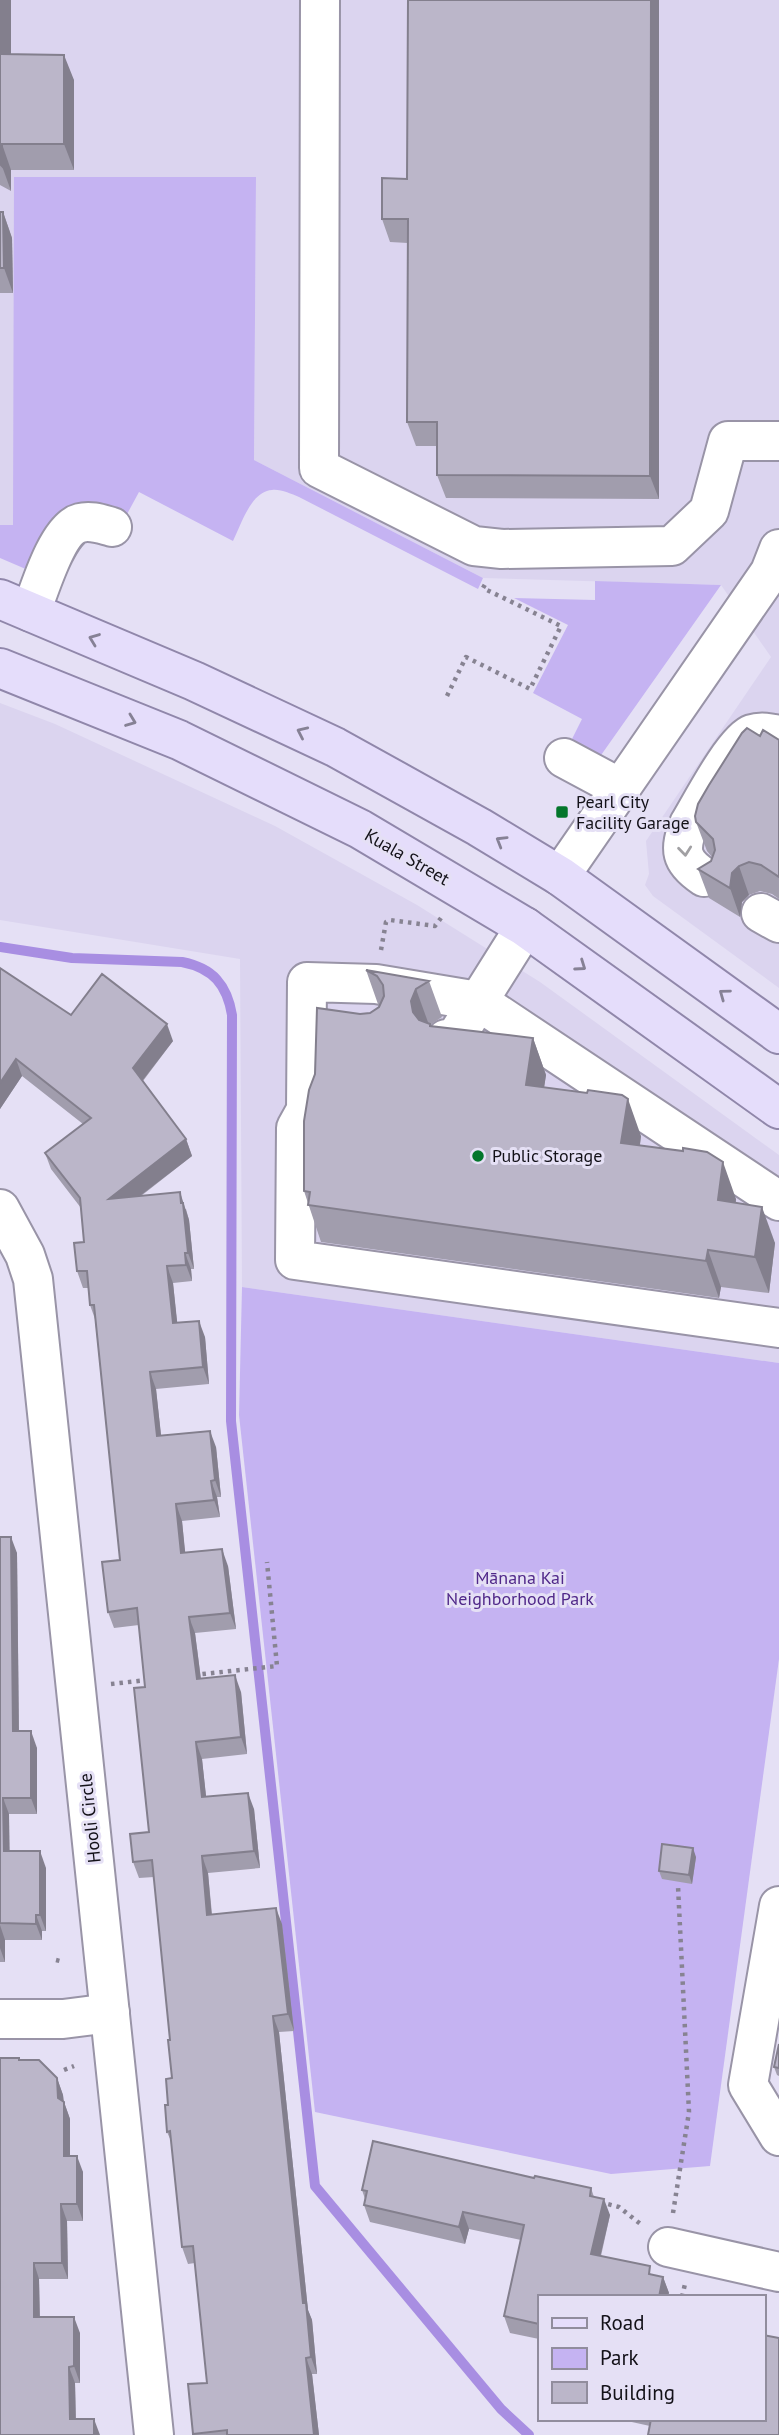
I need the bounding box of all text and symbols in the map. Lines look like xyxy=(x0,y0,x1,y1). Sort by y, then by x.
one-way arrow xyxy=(89,634,101,648)
one-way arrow xyxy=(125,713,137,727)
one-way arrow xyxy=(297,726,309,740)
place label: Pearl City Facility Garage xyxy=(576,790,690,834)
marker: Pearl City Facility Garage xyxy=(554,804,570,820)
street label: Kuala Street xyxy=(361,823,454,890)
one-way arrow xyxy=(496,836,509,849)
one-way arrow xyxy=(677,846,692,857)
one-way arrow xyxy=(573,958,586,970)
one-way arrow xyxy=(719,990,732,1002)
place label: Public Storage xyxy=(492,1144,602,1167)
marker: Public Storage xyxy=(470,1148,486,1164)
park label: Mānana Kai Neighborhood Park xyxy=(446,1566,594,1610)
street label: Hooli Circle xyxy=(73,1772,106,1864)
legend xyxy=(538,2295,765,2421)
text: Road xyxy=(600,2309,644,2336)
text: Park xyxy=(600,2344,639,2371)
text: Building xyxy=(600,2379,675,2406)

